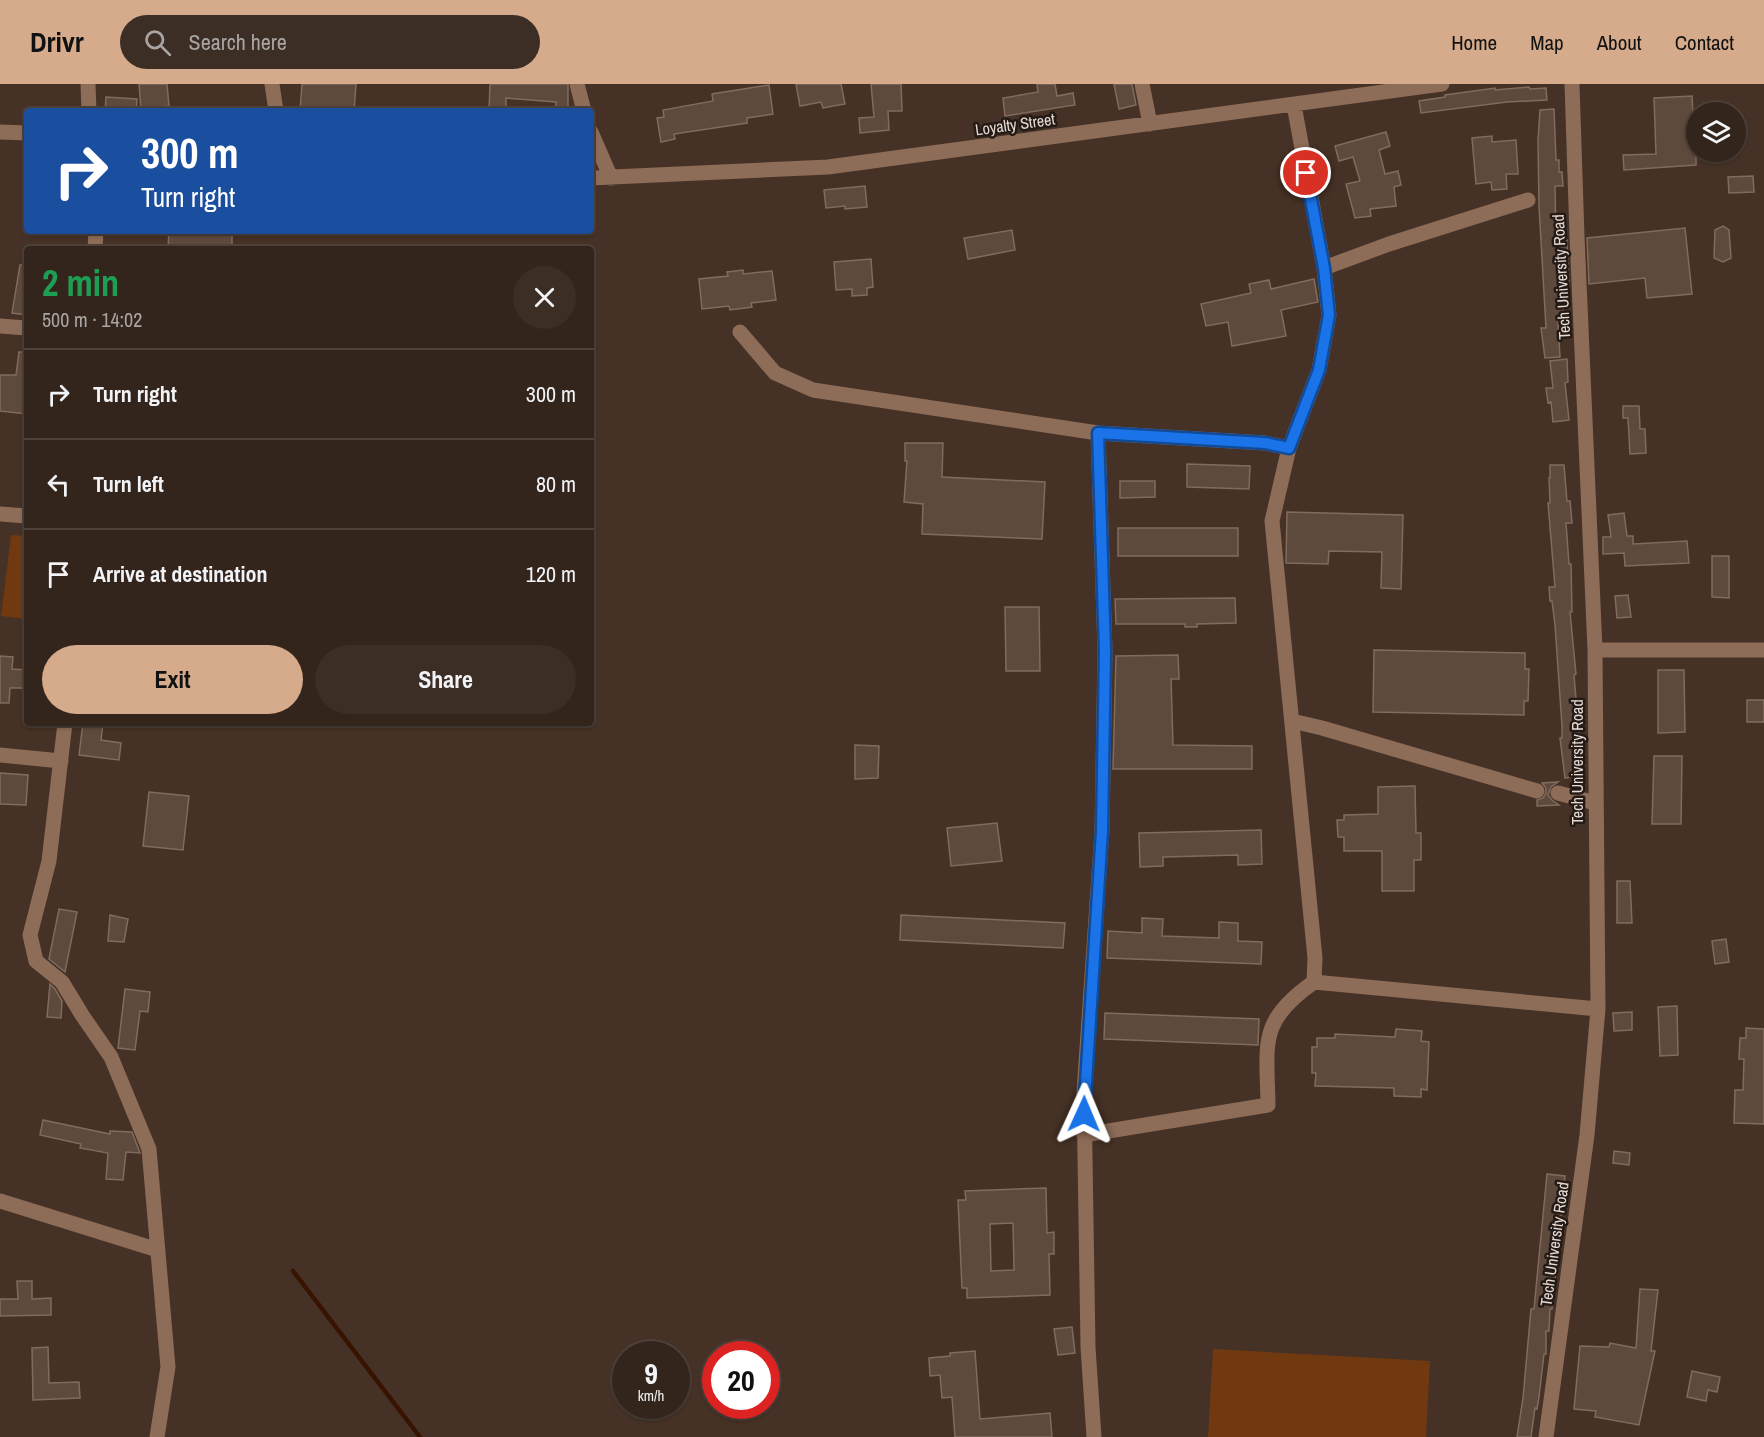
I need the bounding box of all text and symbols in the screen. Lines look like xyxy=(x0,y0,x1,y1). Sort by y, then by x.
search box xyxy=(120,15,540,69)
text: Drivr xyxy=(30,23,84,61)
icon: search xyxy=(141,26,174,59)
text: Search here xyxy=(189,27,287,57)
text: Home xyxy=(1451,28,1497,57)
text: Map xyxy=(1530,28,1564,57)
text: About xyxy=(1597,28,1642,57)
text: Contact xyxy=(1675,28,1734,57)
map controls xyxy=(1686,102,1746,162)
button: layers xyxy=(1686,102,1746,162)
street label: Loyalty Street xyxy=(974,107,1057,140)
text: 300 m xyxy=(141,125,239,181)
icon: right xyxy=(42,132,120,210)
pin xyxy=(1280,147,1331,198)
icon: arrive xyxy=(1289,156,1322,189)
text: Turn right xyxy=(141,179,235,215)
street label: Tech University Road xyxy=(1547,214,1575,340)
text: 2 min xyxy=(42,259,119,307)
button: close xyxy=(513,266,576,329)
text: 500 m · 14:02 xyxy=(42,306,142,333)
icon: right xyxy=(42,378,75,411)
text: Turn right xyxy=(93,379,177,409)
text: 300 m xyxy=(526,379,576,409)
icon: left xyxy=(42,468,75,501)
text: Turn left xyxy=(93,469,164,499)
text: 80 m xyxy=(536,469,576,499)
icon: arrive xyxy=(42,558,75,591)
text: Arrive at destination xyxy=(93,559,267,589)
text: 120 m xyxy=(526,559,576,589)
button: Exit xyxy=(42,645,303,714)
button: Share xyxy=(315,645,576,714)
street label: Tech University Road xyxy=(1566,699,1588,825)
position arrow xyxy=(1052,1082,1116,1146)
street label: Tech University Road xyxy=(1534,1180,1574,1308)
speed limit sign: 20 xyxy=(702,1341,780,1419)
text: 9 xyxy=(644,1353,658,1393)
text: km/h xyxy=(638,1385,664,1406)

